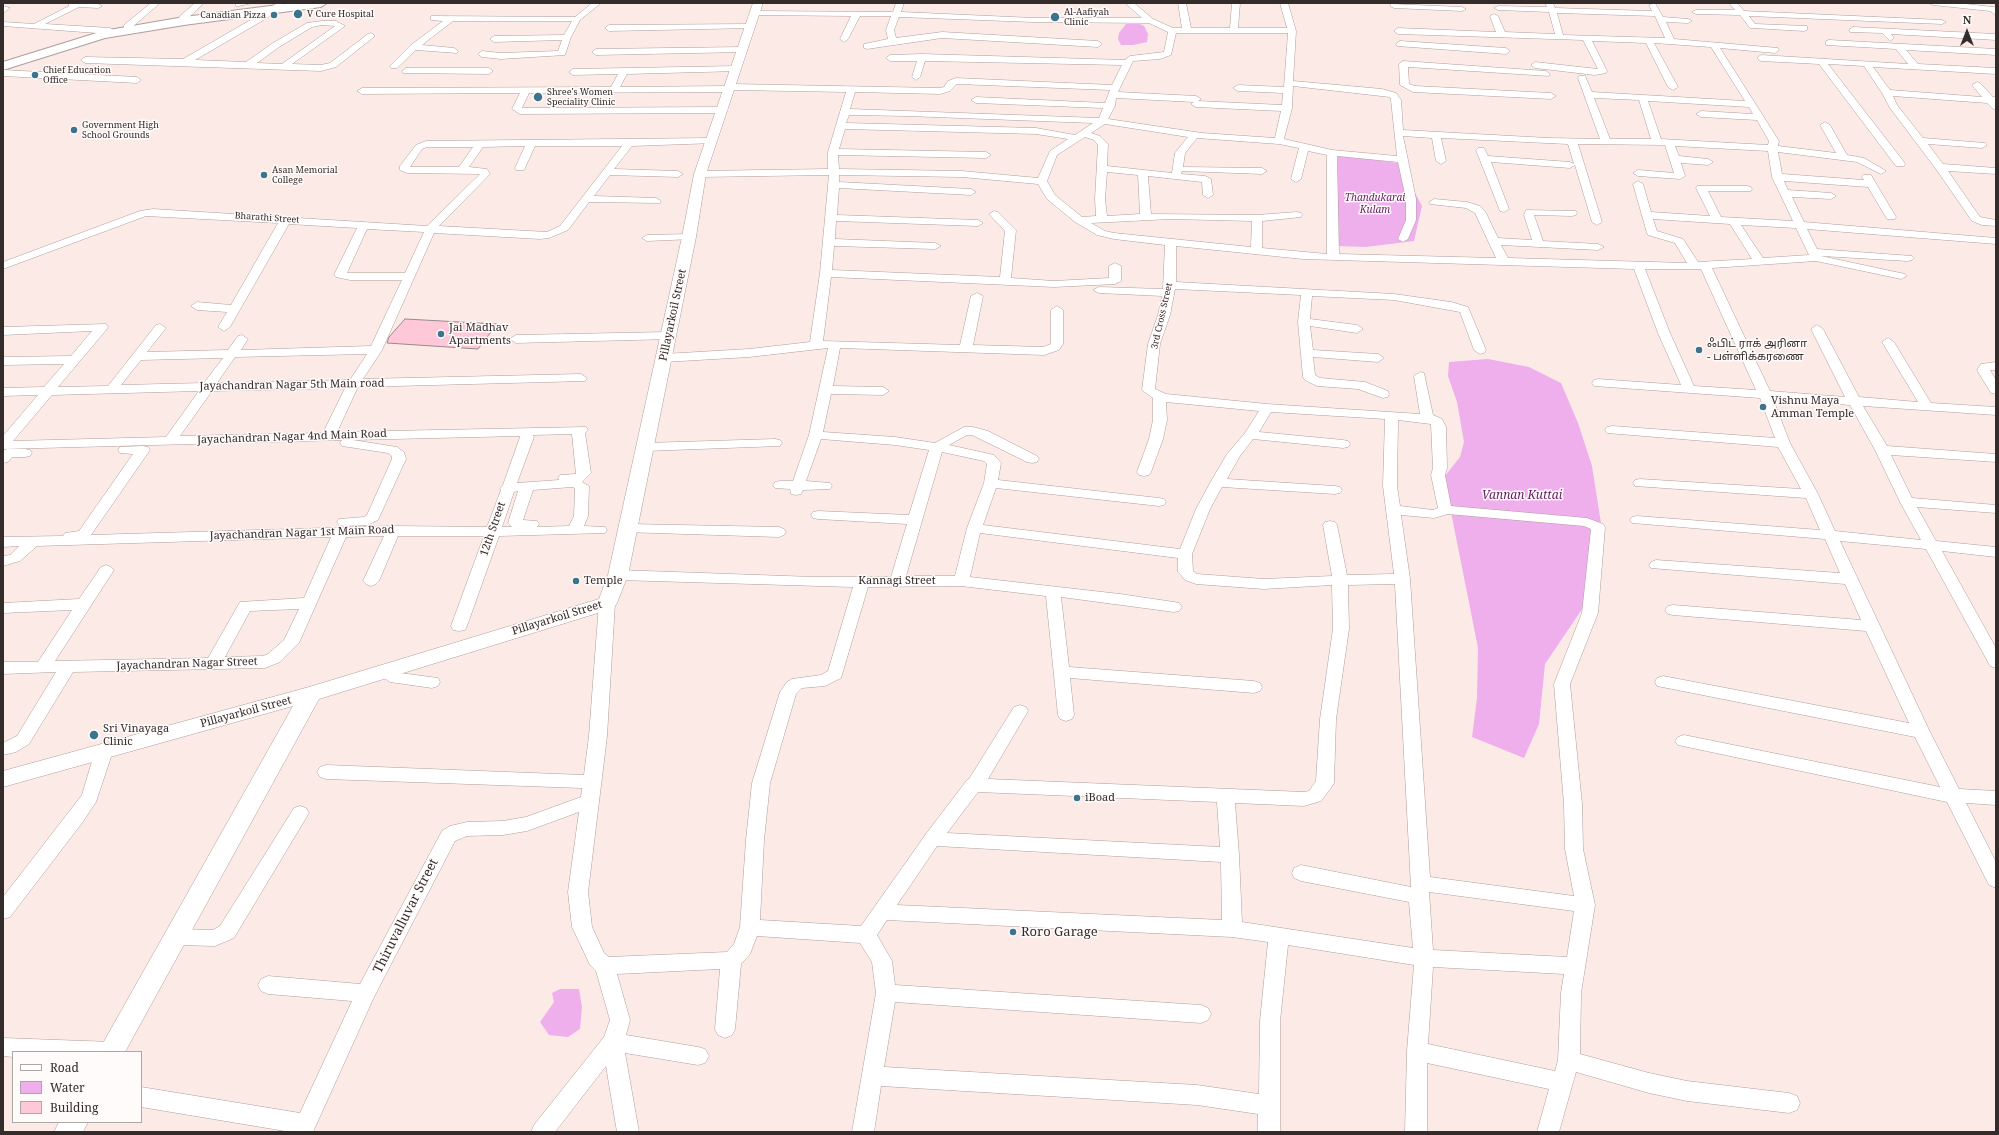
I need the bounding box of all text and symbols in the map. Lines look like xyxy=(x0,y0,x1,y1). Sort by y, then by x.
place label: Al-Aafiyah Clinic xyxy=(1064,7,1109,28)
marker: V Cure Hospital xyxy=(292,8,304,20)
place label: V Cure Hospital xyxy=(307,9,374,19)
place label: Canadian Pizza xyxy=(200,10,266,20)
marker: Canadian Pizza xyxy=(269,10,279,20)
marker: Al-Aafiyah Clinic xyxy=(1049,11,1061,23)
north arrow xyxy=(1947,12,1987,52)
text: N xyxy=(1963,12,1971,27)
place label: Chief Education Office xyxy=(43,65,111,86)
marker: Chief Education Office xyxy=(30,70,40,80)
place label: Shree's Women Speciality Clinic xyxy=(547,87,615,108)
marker: Shree's Women Speciality Clinic xyxy=(532,91,544,103)
place label: Government High School Grounds xyxy=(82,120,159,141)
marker: Government High School Grounds xyxy=(69,125,79,135)
place label: Asan Memorial College xyxy=(272,165,338,186)
marker: Asan Memorial College xyxy=(259,170,269,180)
water label: Thandukarai Kulam xyxy=(1345,192,1405,216)
street label: Bharathi Street xyxy=(234,210,300,226)
street label: Pillayarkoil Street xyxy=(657,268,689,362)
street label: 3rd Cross Street xyxy=(1149,282,1175,350)
place label: Jai Madhav Apartments xyxy=(449,321,511,347)
marker: Jai Madhav Apartments xyxy=(436,329,446,339)
place label: ஃபிட் ராக் அரினா - பள்ளிக்கரணை xyxy=(1707,337,1807,363)
marker: ஃபிட் ராக் அரினா - பள்ளிக்கரணை xyxy=(1694,345,1704,355)
street label: Jayachandran Nagar 5th Main road xyxy=(199,377,385,393)
place label: Vishnu Maya Amman Temple xyxy=(1771,394,1854,420)
marker: Vishnu Maya Amman Temple xyxy=(1758,402,1768,412)
street label: Jayachandran Nagar 4nd Main Road xyxy=(197,427,387,447)
water label: Vannan Kuttai xyxy=(1482,489,1562,503)
street label: 12th Street xyxy=(478,500,508,558)
street label: Jayachandran Nagar 1st Main Road xyxy=(209,523,395,543)
place label: Temple xyxy=(584,574,623,588)
street label: Kannagi Street xyxy=(858,574,936,588)
marker: Temple xyxy=(571,576,581,586)
street label: Pillayarkoil Street xyxy=(510,598,604,638)
street label: Jayachandran Nagar Street xyxy=(116,655,258,673)
street label: Pillayarkoil Street xyxy=(199,694,293,730)
place label: Sri Vinayaga Clinic xyxy=(103,722,169,748)
marker: Sri Vinayaga Clinic xyxy=(88,729,100,741)
place label: iBoad xyxy=(1085,791,1115,805)
marker: iBoad xyxy=(1072,793,1082,803)
street label: Thiruvalluvar Street xyxy=(370,856,442,976)
place label: Roro Garage xyxy=(1021,924,1098,940)
marker: Roro Garage xyxy=(1008,927,1018,937)
legend xyxy=(12,1051,142,1123)
text: Road xyxy=(50,1059,79,1076)
text: Water xyxy=(50,1079,85,1096)
text: Building xyxy=(50,1099,98,1116)

